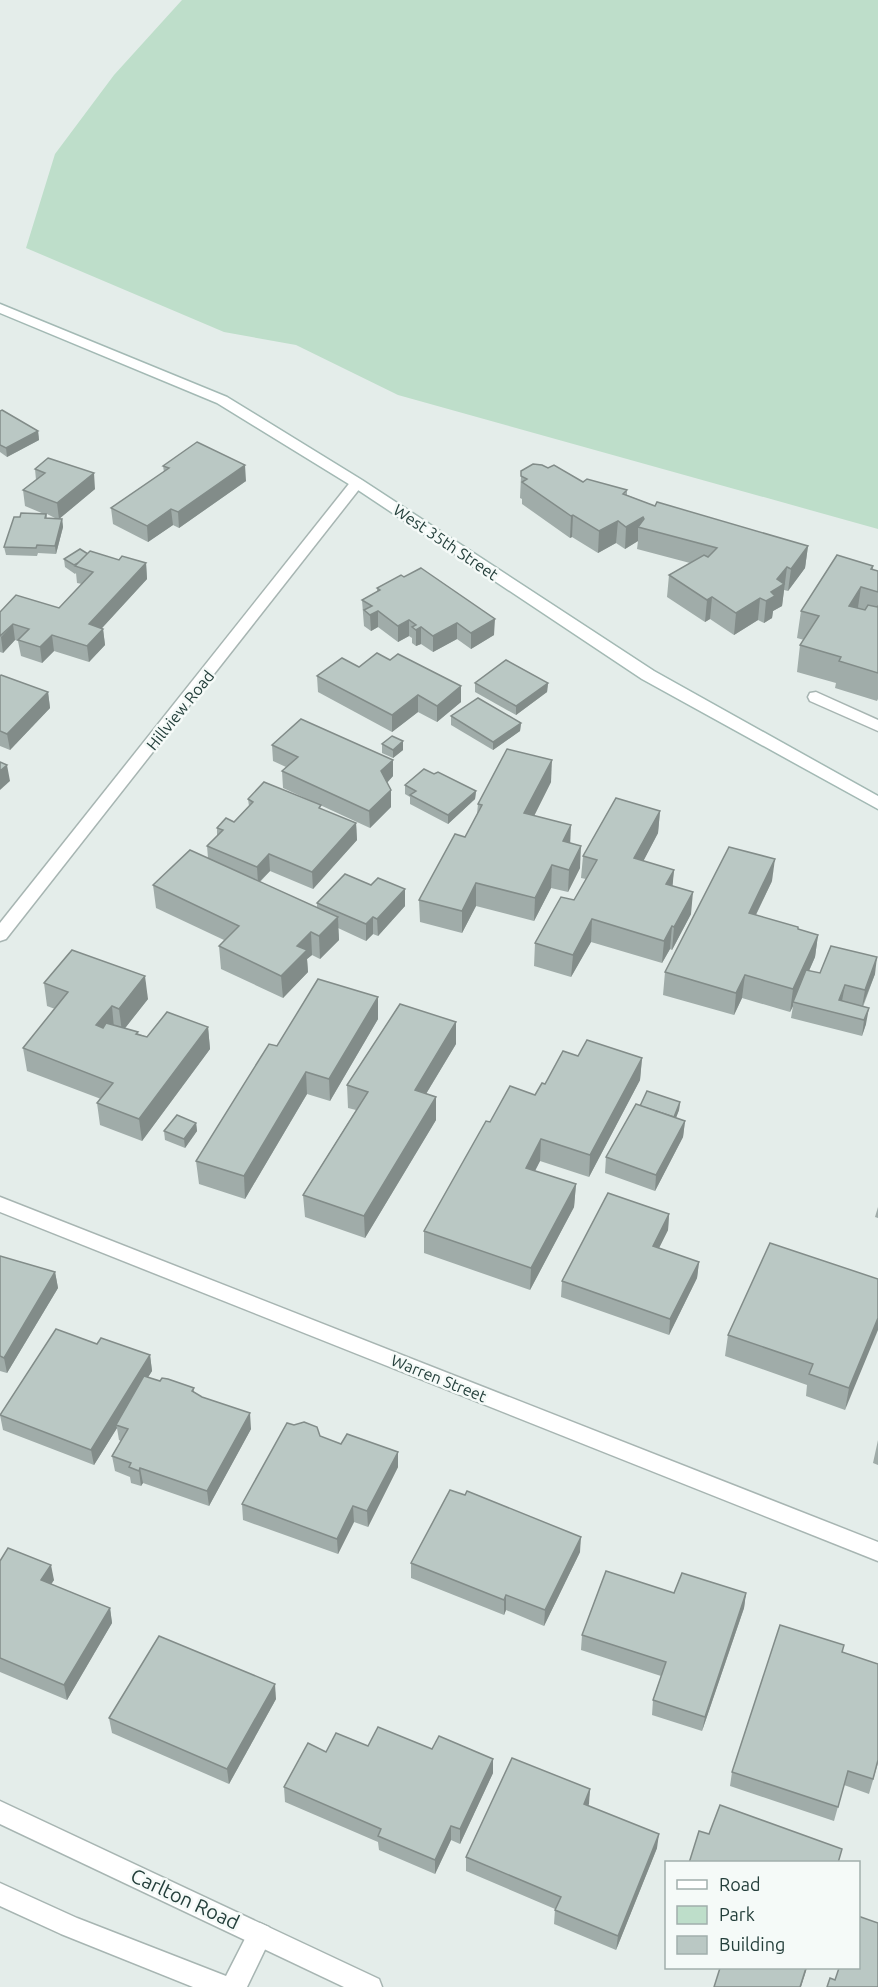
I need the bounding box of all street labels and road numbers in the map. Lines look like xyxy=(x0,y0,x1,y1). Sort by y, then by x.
street label: West 35th Street xyxy=(390,500,502,584)
street label: Hillview Road xyxy=(143,667,217,753)
street label: Warren Street xyxy=(389,1351,490,1406)
street label: Carlton Road xyxy=(127,1863,243,1934)

